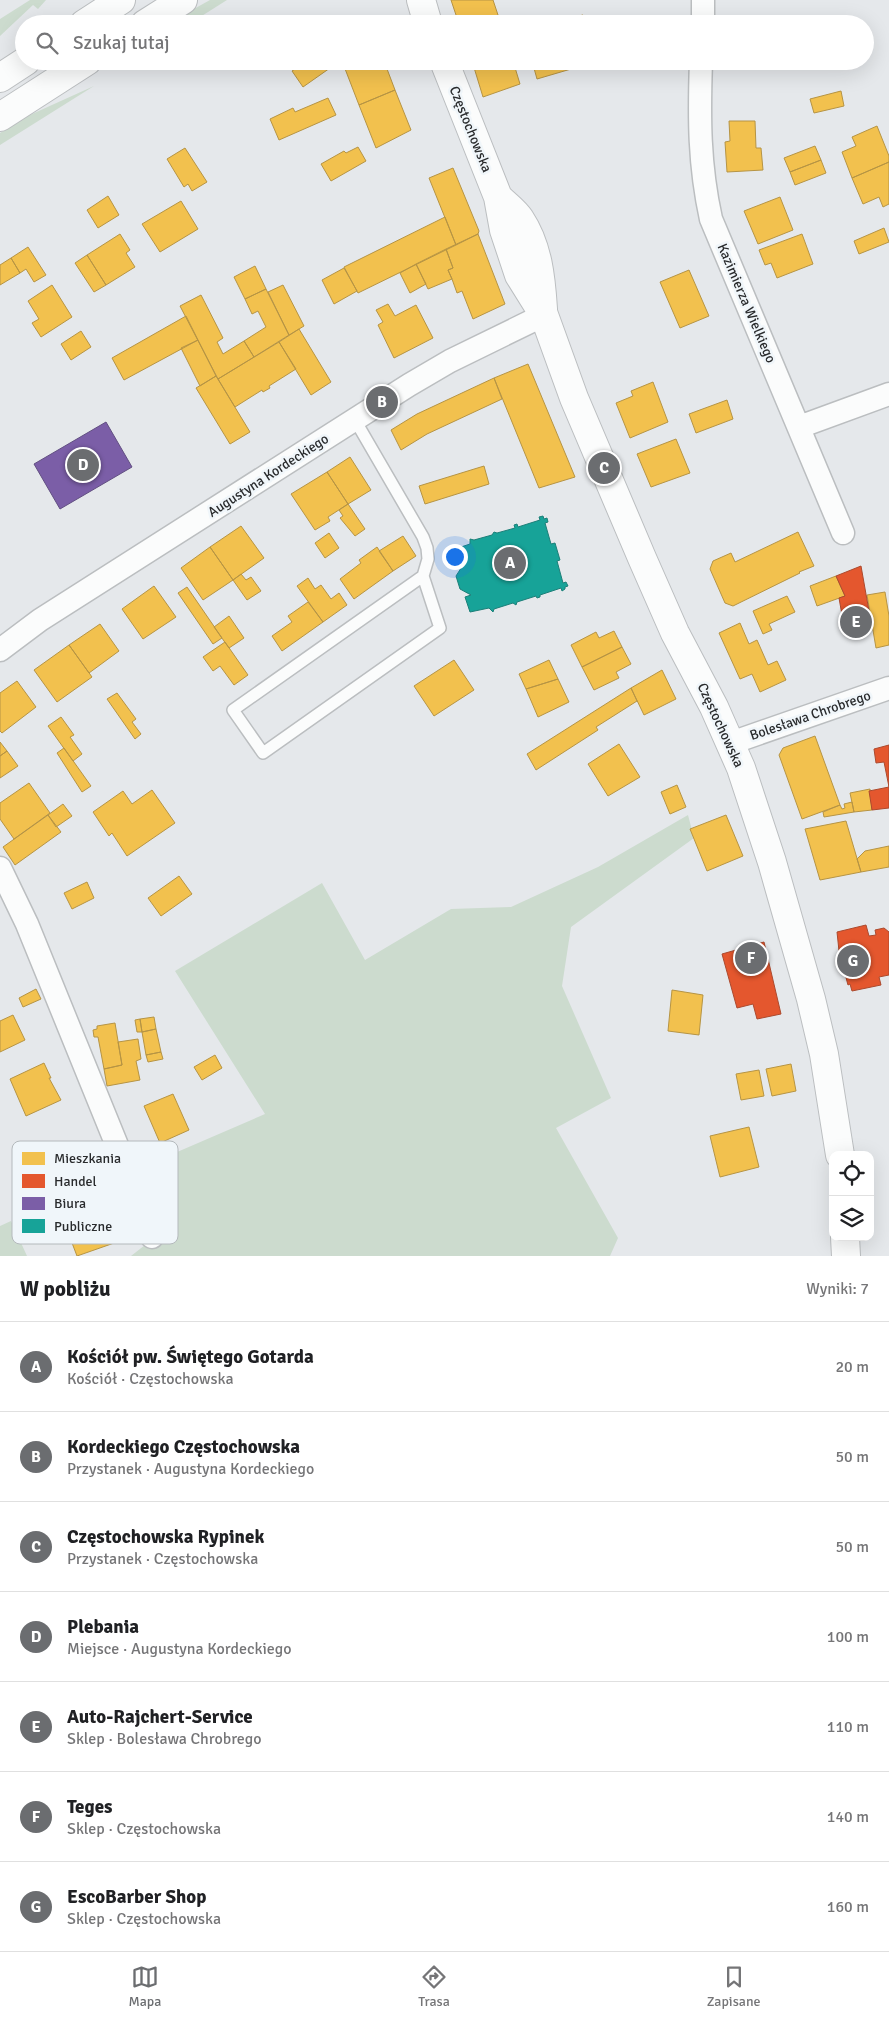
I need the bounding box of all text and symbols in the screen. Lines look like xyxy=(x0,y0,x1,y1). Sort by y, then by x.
search box xyxy=(15,15,874,70)
icon: search xyxy=(33,29,61,57)
text: Szukaj tutaj xyxy=(73,31,170,55)
street label: Częstochowska xyxy=(446,84,496,175)
street label: Kazimierza Wielkiego xyxy=(714,241,779,366)
pin: B xyxy=(366,383,398,421)
street label: Augustyna Kordeckiego xyxy=(205,430,332,521)
pin: D xyxy=(67,446,99,484)
pin: C xyxy=(588,449,620,487)
your location xyxy=(442,544,468,570)
pin: A xyxy=(494,544,526,582)
pin: E xyxy=(840,603,872,641)
street label: Częstochowska xyxy=(694,680,748,770)
street label: Bolesława Chrobrego xyxy=(747,687,873,744)
pin: F xyxy=(735,939,767,977)
pin: G xyxy=(837,942,869,980)
legend xyxy=(12,1141,178,1244)
text: Mieszkania xyxy=(54,1150,121,1167)
map controls xyxy=(829,1151,874,1241)
button: locate xyxy=(829,1151,874,1196)
text: Handel xyxy=(54,1173,97,1190)
text: Biura xyxy=(54,1195,86,1212)
button: layers xyxy=(829,1196,874,1241)
text: Publiczne xyxy=(54,1218,112,1235)
text: W pobliżu xyxy=(20,1276,111,1302)
text: Wyniki: 7 xyxy=(806,1279,869,1299)
text: Kościół pw. Świętego Gotarda xyxy=(67,1345,314,1369)
text: A xyxy=(31,1357,41,1377)
text: 20 m xyxy=(835,1357,869,1377)
text: Kościół · Częstochowska xyxy=(67,1369,234,1389)
text: Kordeckiego Częstochowska xyxy=(67,1435,300,1459)
text: B xyxy=(31,1447,41,1467)
text: 50 m xyxy=(835,1447,869,1467)
text: Przystanek · Augustyna Kordeckiego xyxy=(67,1459,314,1479)
text: Częstochowska Rypinek xyxy=(67,1525,264,1549)
text: C xyxy=(31,1537,41,1557)
text: 50 m xyxy=(835,1537,869,1557)
text: Przystanek · Częstochowska xyxy=(67,1549,258,1569)
text: Plebania xyxy=(67,1615,139,1639)
text: D xyxy=(31,1627,41,1647)
text: 100 m xyxy=(827,1627,869,1647)
text: Miejsce · Augustyna Kordeckiego xyxy=(67,1639,292,1659)
text: Auto-Rajchert-Service xyxy=(67,1705,253,1729)
text: E xyxy=(31,1717,41,1737)
text: 110 m xyxy=(827,1717,869,1737)
text: Sklep · Bolesława Chrobrego xyxy=(67,1729,262,1749)
text: Teges xyxy=(67,1795,113,1819)
text: F xyxy=(32,1807,40,1827)
text: 140 m xyxy=(827,1807,869,1827)
text: Sklep · Częstochowska xyxy=(67,1819,221,1839)
text: EscoBarber Shop xyxy=(67,1885,206,1909)
text: G xyxy=(31,1897,41,1917)
text: 160 m xyxy=(827,1897,869,1917)
text: Sklep · Częstochowska xyxy=(67,1909,221,1929)
tab: Mapa xyxy=(128,1963,161,2010)
tab: Trasa xyxy=(418,1963,450,2010)
tab: Zapisane xyxy=(707,1963,761,2010)

